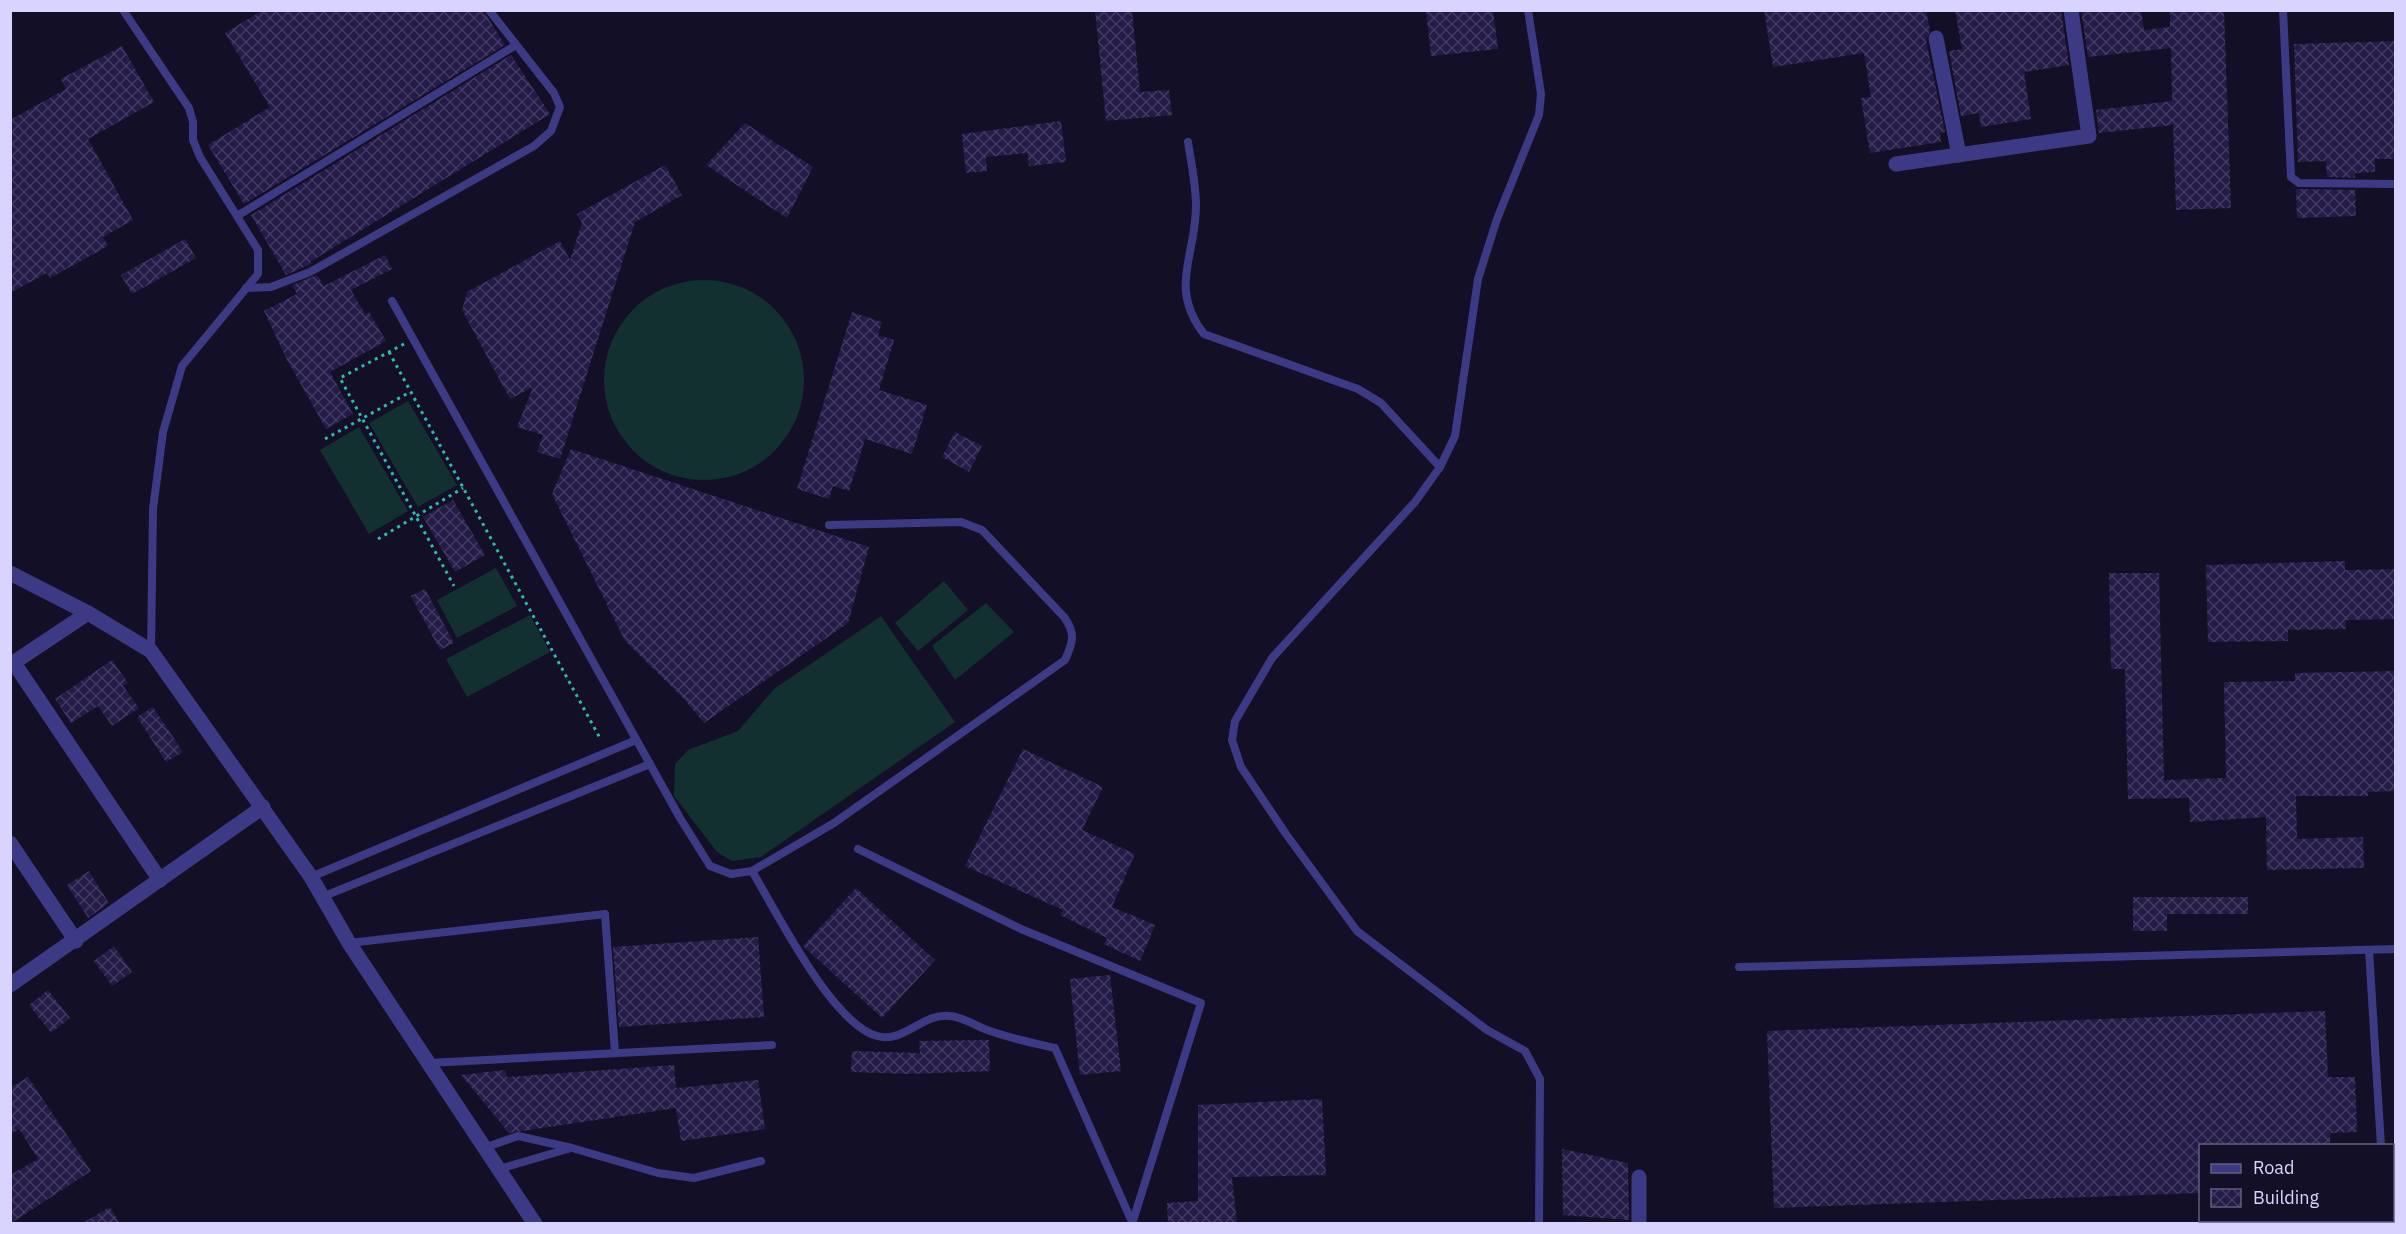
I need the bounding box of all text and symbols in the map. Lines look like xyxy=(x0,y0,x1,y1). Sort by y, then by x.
legend xyxy=(2199,1144,2394,1222)
text: Road xyxy=(2253,1156,2294,1179)
text: Building xyxy=(2253,1186,2320,1209)

